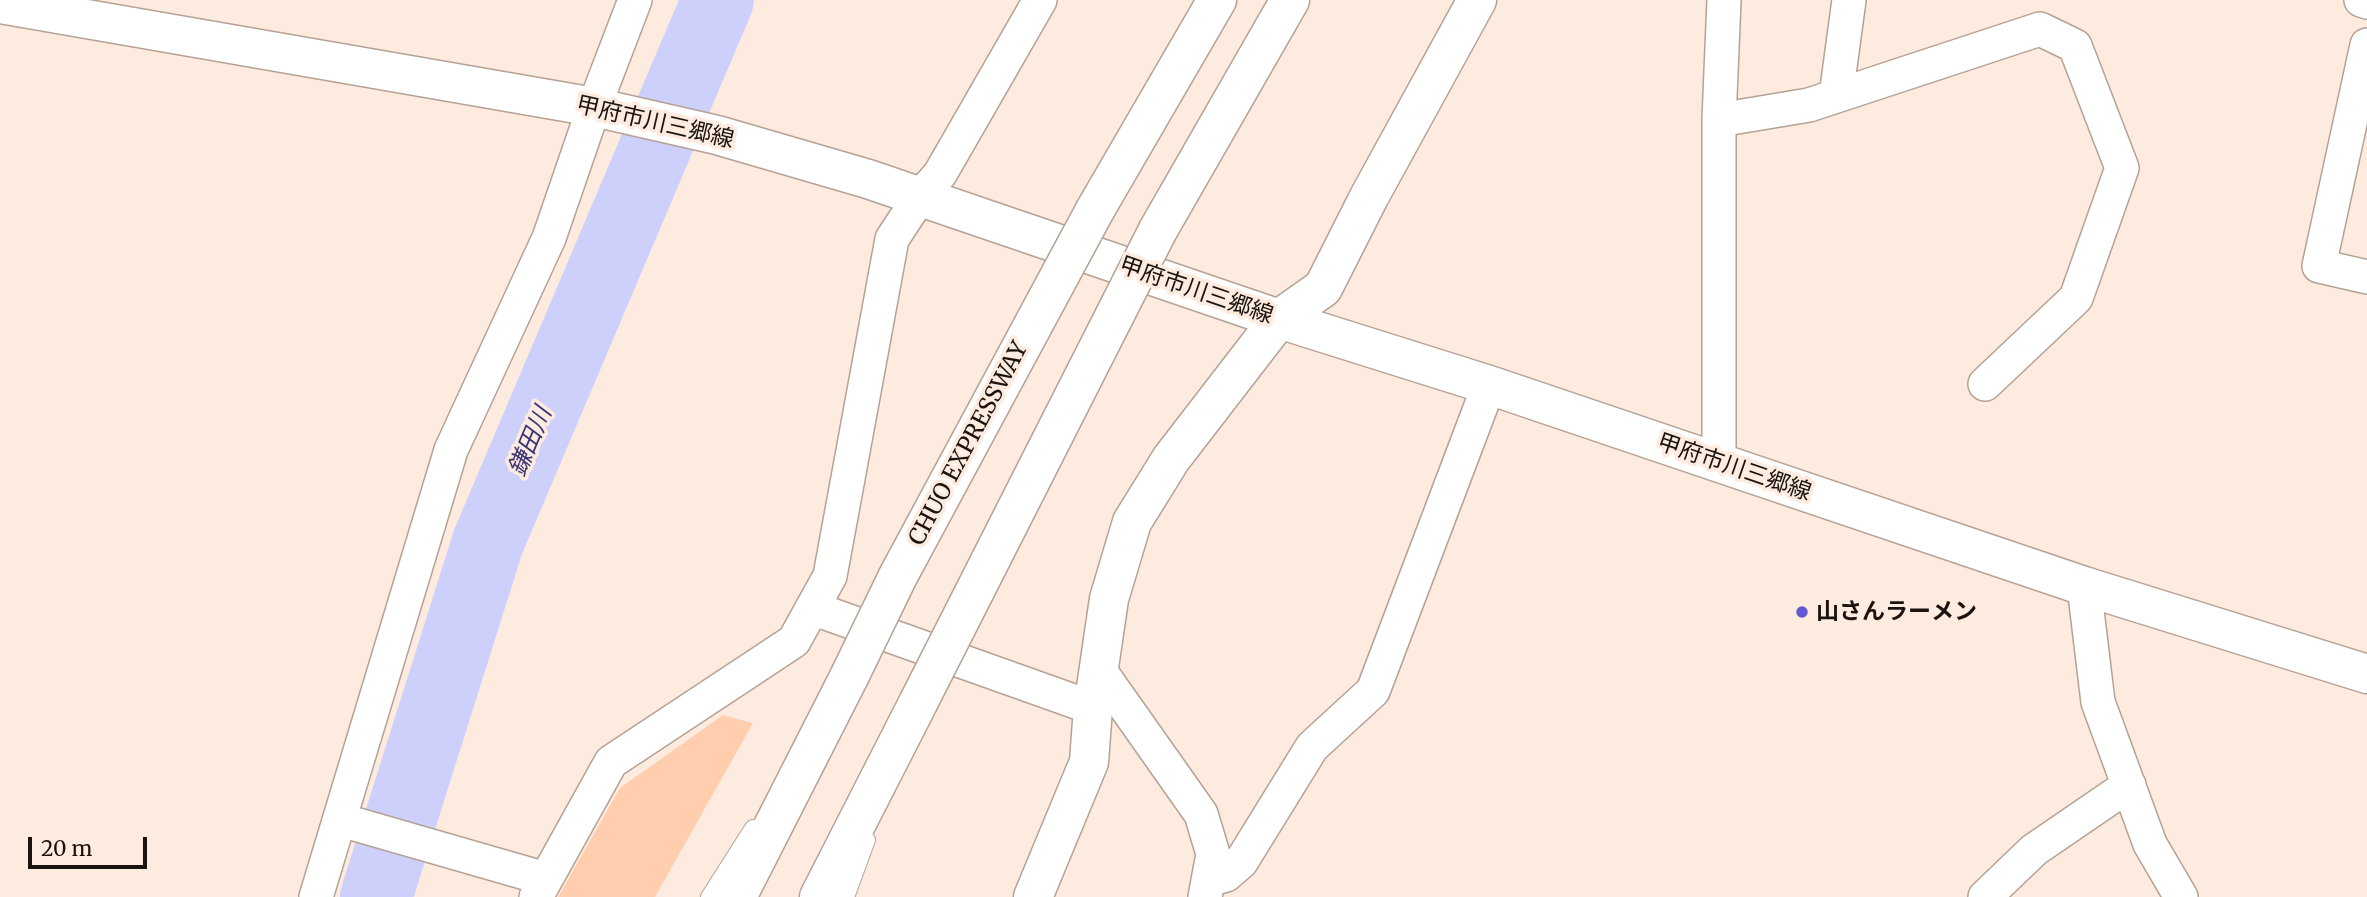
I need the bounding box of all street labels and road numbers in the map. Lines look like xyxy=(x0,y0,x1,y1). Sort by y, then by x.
street label: 甲府市川三郷線 xyxy=(573,91,737,155)
street label: 甲府市川三郷線 xyxy=(1115,252,1277,330)
street label: CHUO EXPRESSWAY xyxy=(904,338,1034,550)
street label: 甲府市川三郷線 xyxy=(1653,429,1815,507)

